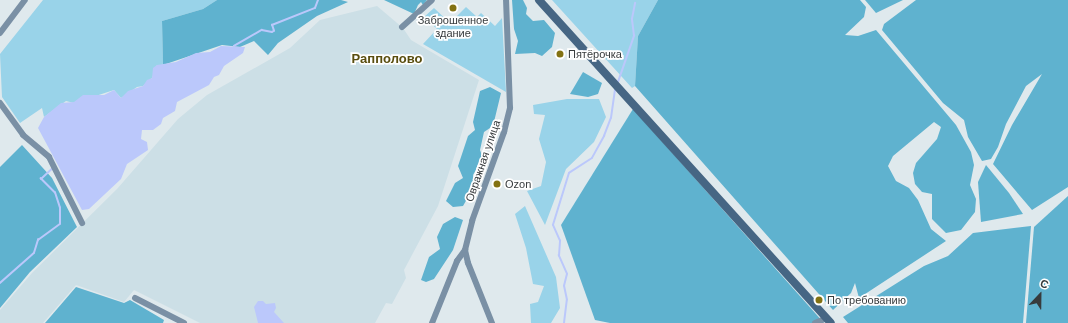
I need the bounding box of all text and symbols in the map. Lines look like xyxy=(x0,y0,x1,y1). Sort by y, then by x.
marker: Заброшенное здание xyxy=(448,3,458,13)
place label: Заброшенное здание xyxy=(418,14,488,40)
place label: Пятёрочка xyxy=(568,47,622,61)
marker: Пятёрочка xyxy=(555,49,565,59)
district label: Рапполово xyxy=(352,51,422,67)
street label: Овражная улица xyxy=(463,118,503,204)
place label: Ozon xyxy=(505,177,531,191)
marker: Ozon xyxy=(492,179,502,189)
north arrow xyxy=(1020,275,1060,315)
text: С xyxy=(1039,277,1050,291)
place label: По требованию xyxy=(827,293,906,307)
marker: По требованию xyxy=(814,295,824,305)

